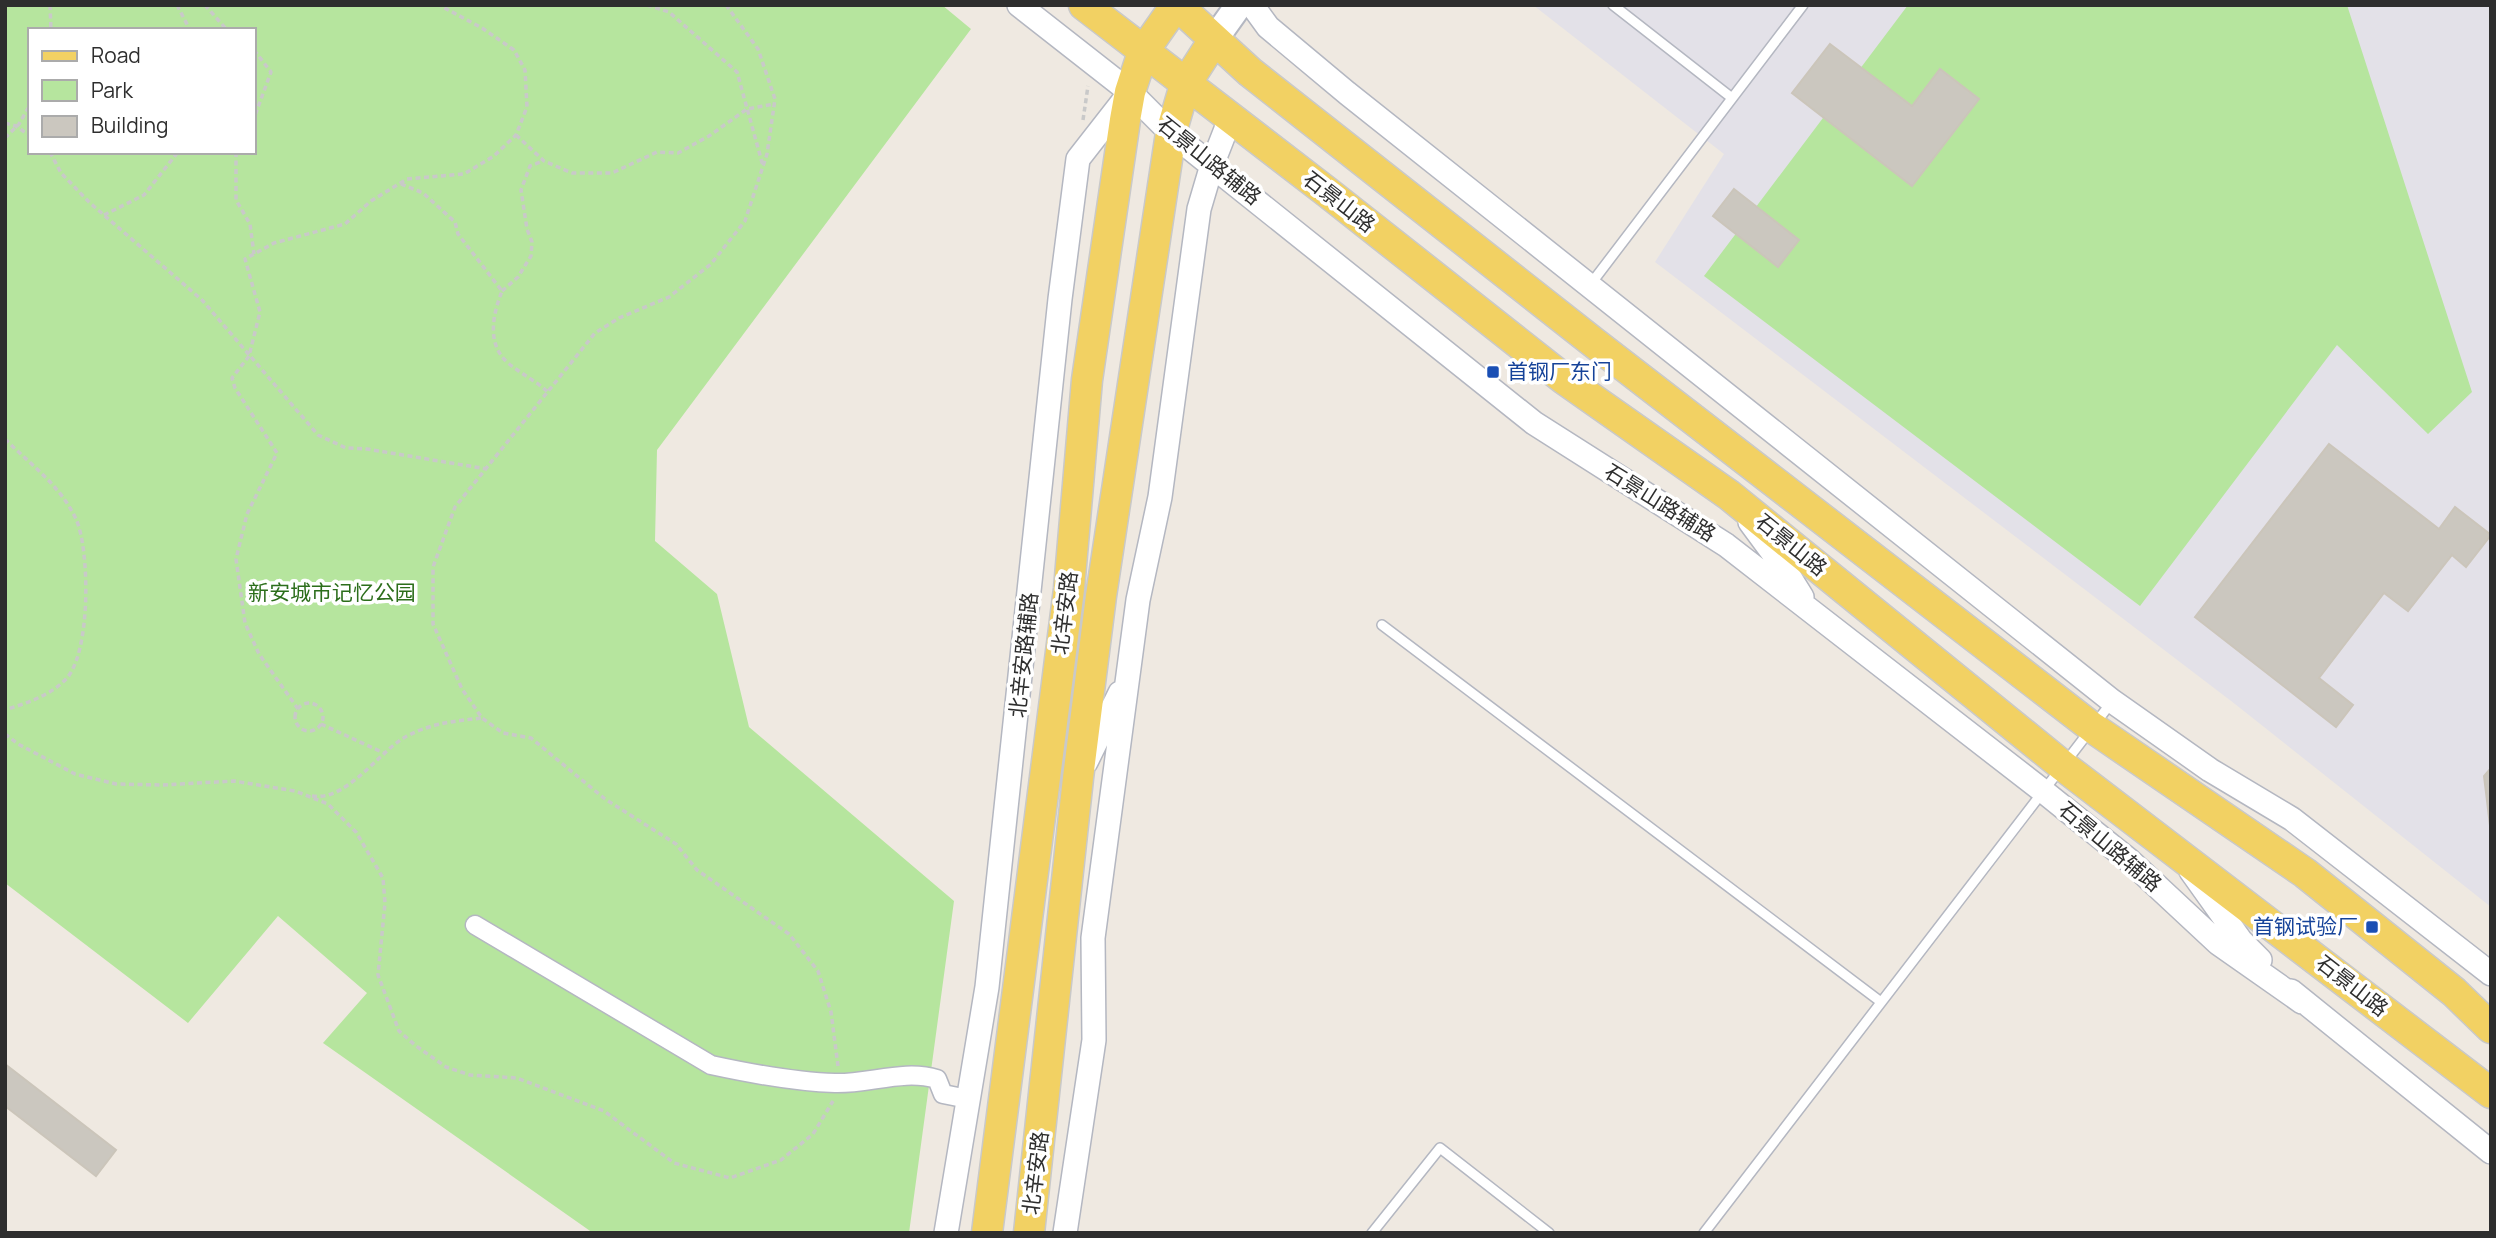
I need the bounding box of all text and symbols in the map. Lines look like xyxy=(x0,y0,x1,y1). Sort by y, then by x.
legend xyxy=(28,28,256,154)
text: Road xyxy=(91,41,141,69)
text: Park xyxy=(91,76,133,104)
street label: 石景山路辅路 xyxy=(1152,110,1267,211)
text: Building xyxy=(91,111,168,139)
street label: 石景山路 xyxy=(1298,164,1381,238)
place label: 首钢厂东门 xyxy=(1507,357,1612,385)
marker: 首钢厂东门 xyxy=(1485,364,1501,380)
street label: 石景山路辅路 xyxy=(1600,457,1721,547)
street label: 石景山路 xyxy=(1750,507,1833,582)
street label: 北辛安路 xyxy=(1045,569,1083,656)
park label: 新安城市记忆公园 xyxy=(248,578,416,606)
street label: 北辛安路辅路 xyxy=(1002,591,1044,719)
street label: 石景山路辅路 xyxy=(2053,795,2168,897)
place label: 首钢试验厂 xyxy=(2253,912,2358,940)
marker: 首钢试验厂 xyxy=(2364,919,2380,935)
street label: 石景山路 xyxy=(2311,948,2394,1022)
street label: 北辛安路 xyxy=(1016,1129,1054,1216)

